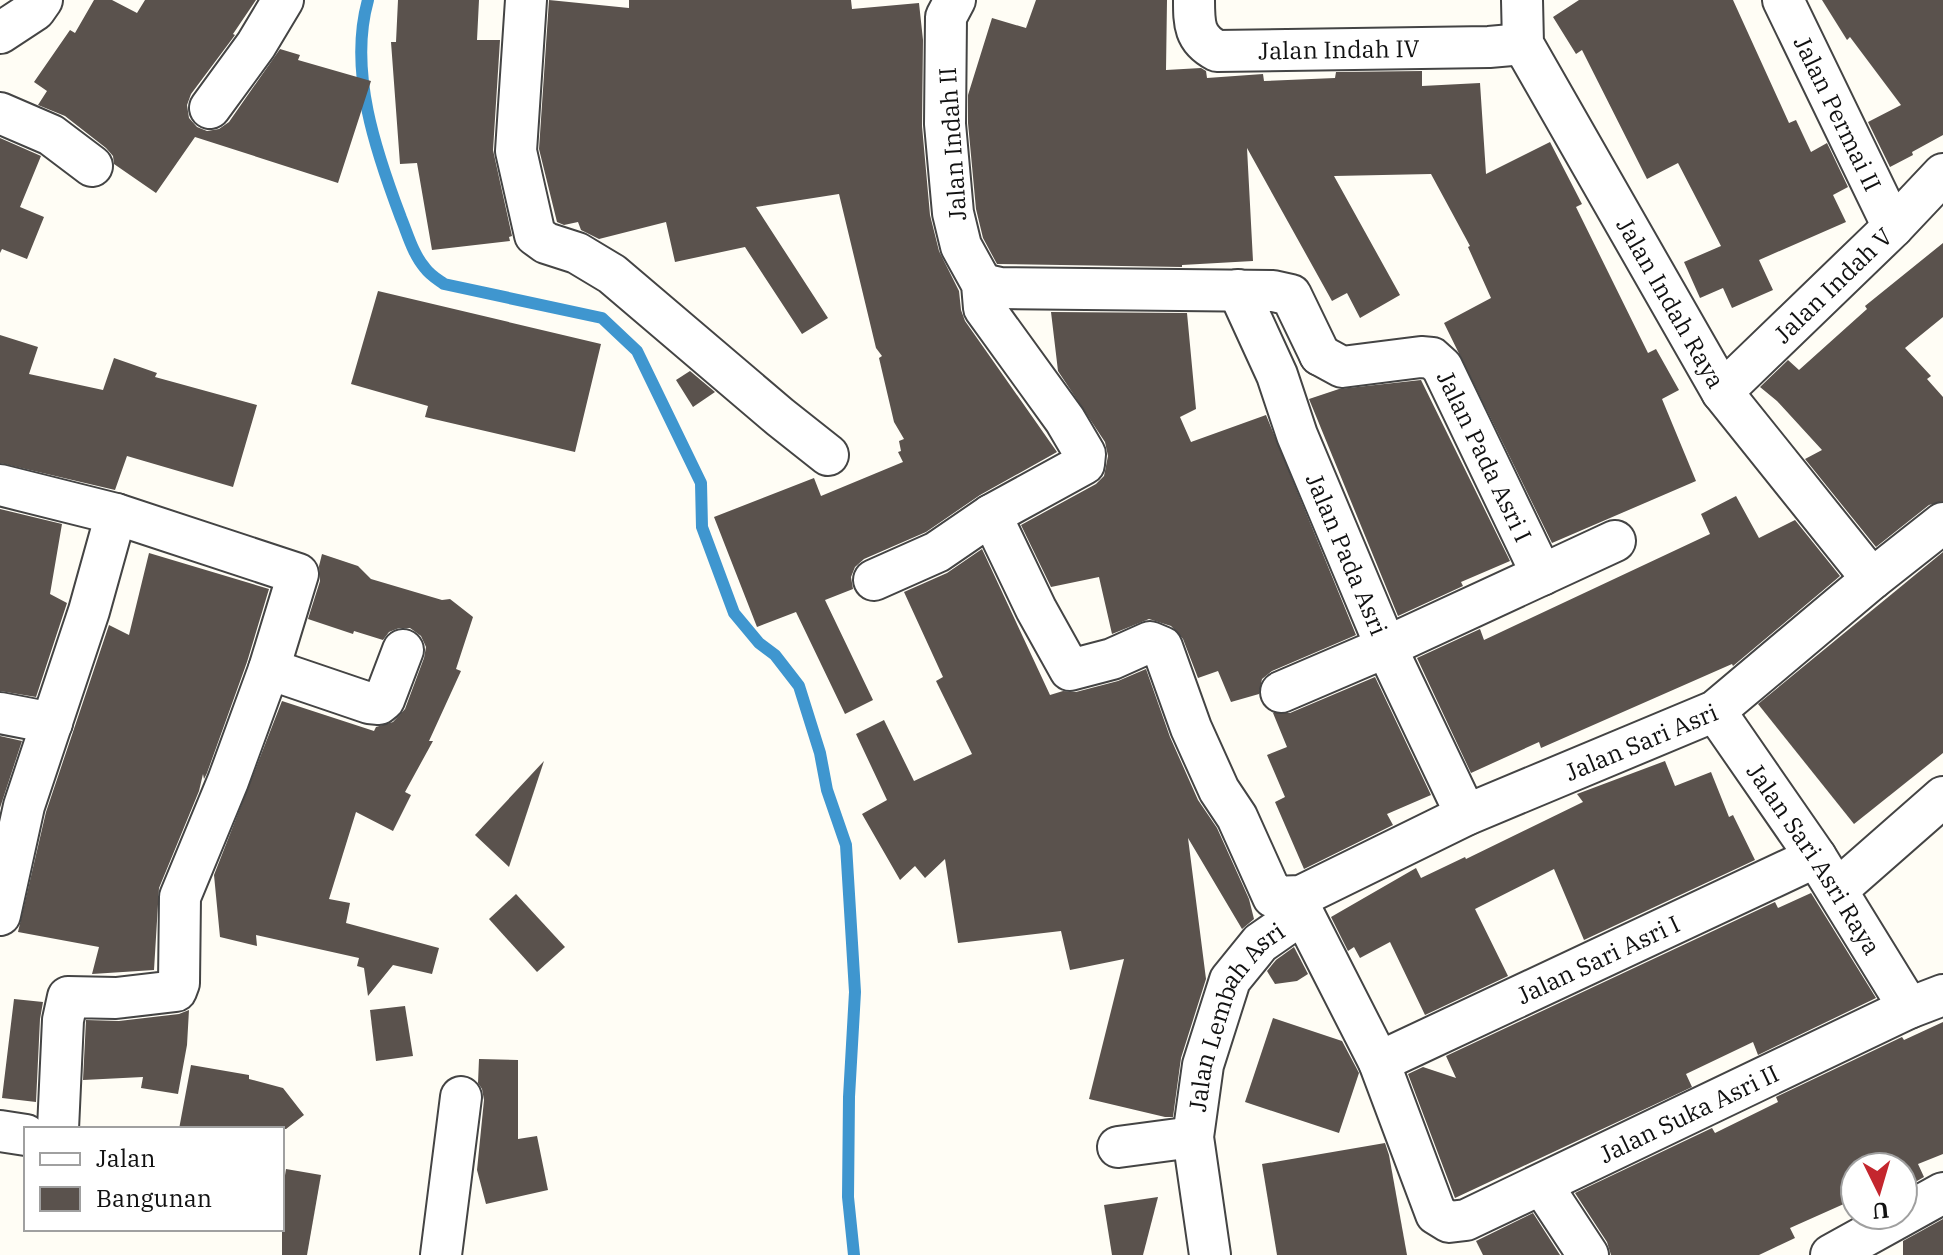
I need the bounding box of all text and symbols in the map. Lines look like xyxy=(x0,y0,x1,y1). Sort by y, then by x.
street label: Jalan Permai II xyxy=(1787,30,1889,196)
street label: Jalan Indah IV xyxy=(1258,32,1420,66)
street label: Jalan Indah II xyxy=(931,66,973,222)
street label: Jalan Indah Raya xyxy=(1609,212,1732,394)
street label: Jalan Indah V xyxy=(1767,220,1899,350)
street label: Jalan Pada Asri I xyxy=(1430,365,1540,547)
street label: Jalan Pada Asri xyxy=(1299,468,1395,640)
street label: Jalan Sari Asri xyxy=(1560,696,1722,788)
street label: Jalan Sari Asri Raya xyxy=(1740,757,1888,961)
street label: Jalan Sari Asri I xyxy=(1511,907,1685,1011)
street label: Jalan Lembah Asri xyxy=(1181,915,1291,1114)
street label: Jalan Suka Asri II xyxy=(1594,1057,1784,1170)
legend xyxy=(24,1127,284,1231)
text: Jalan xyxy=(96,1142,156,1174)
north arrow xyxy=(1839,1151,1919,1231)
text: Bangunan xyxy=(96,1182,212,1214)
text: U xyxy=(1871,1196,1890,1227)

